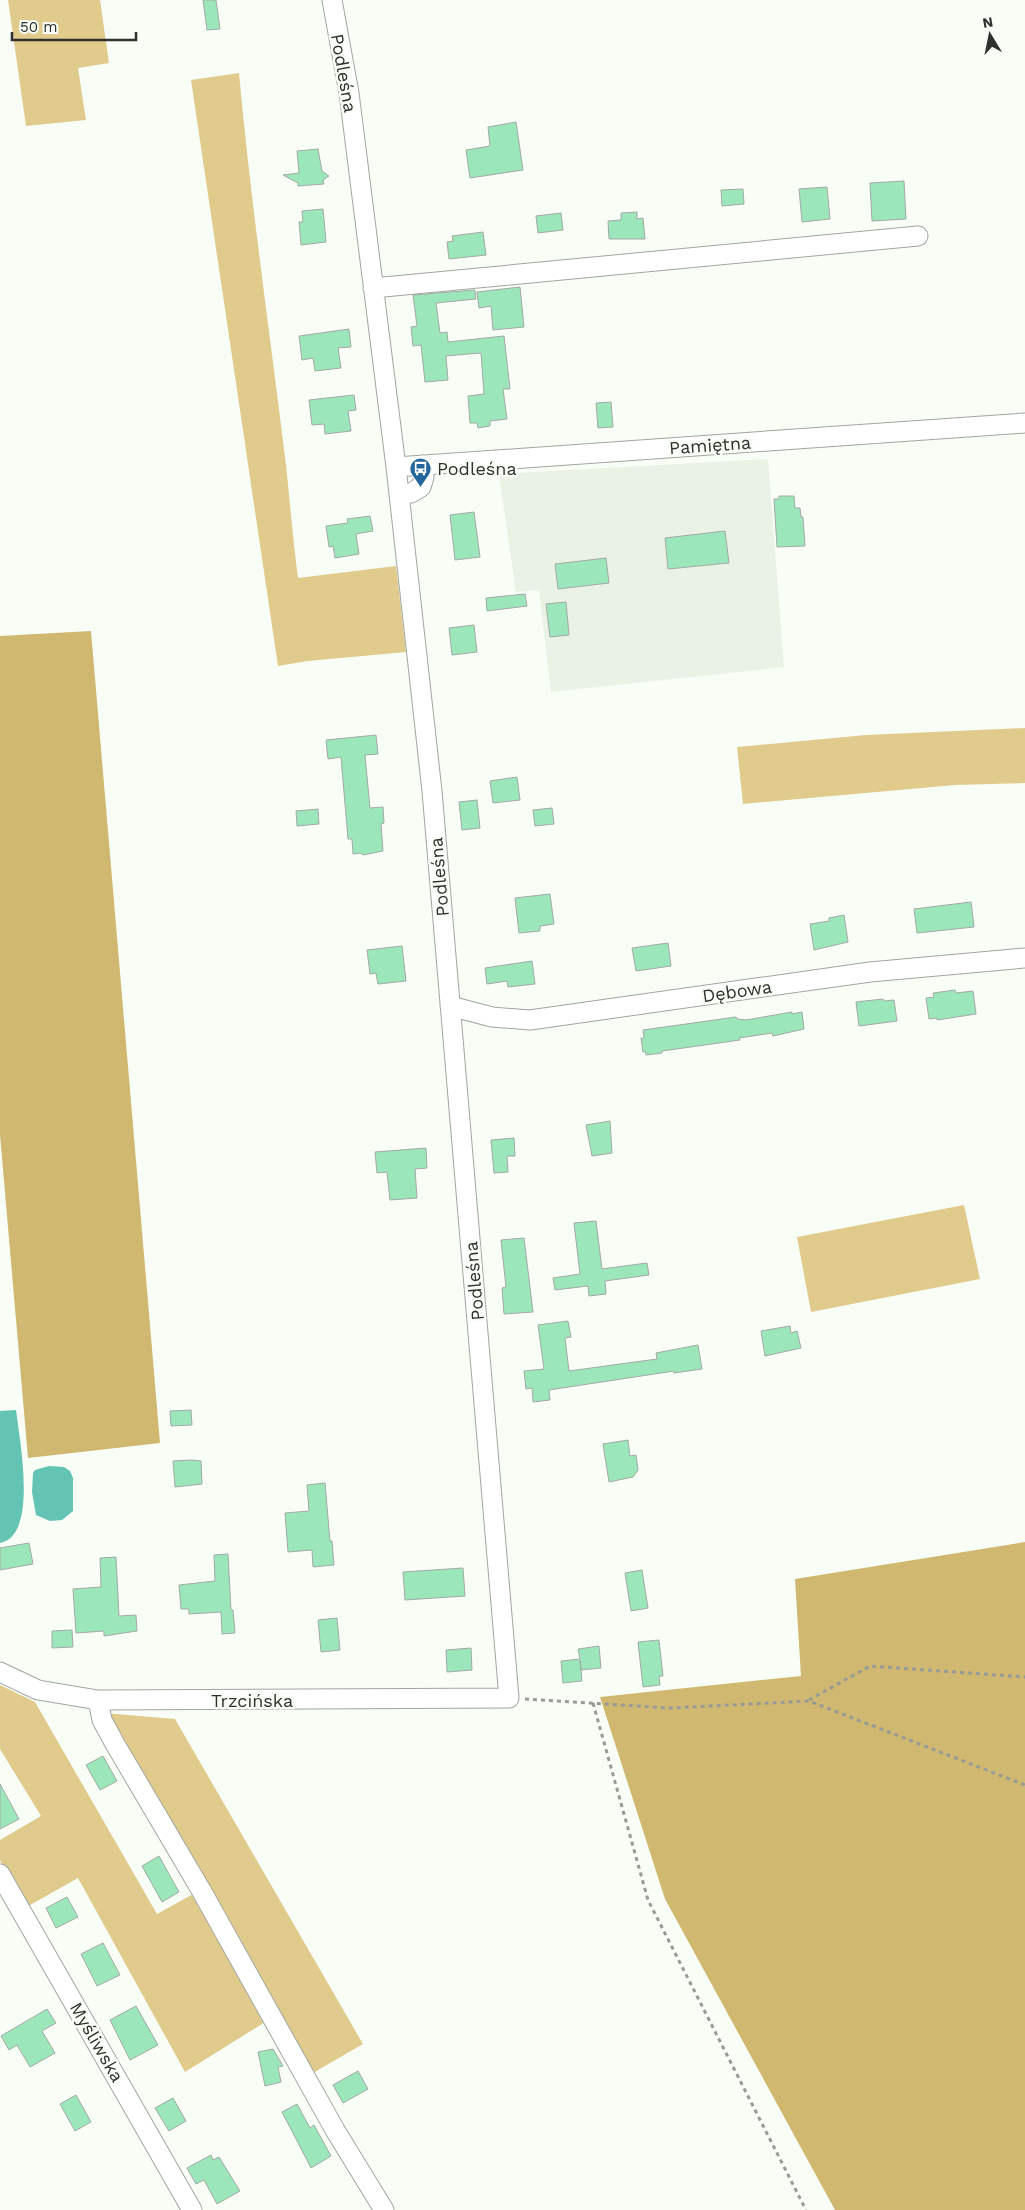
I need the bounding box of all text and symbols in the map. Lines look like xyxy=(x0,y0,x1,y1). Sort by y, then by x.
scale bar xyxy=(12,10,136,42)
north arrow xyxy=(965,10,1015,60)
text: N xyxy=(981,13,994,31)
text: 50 m xyxy=(20,18,57,36)
street label: Podleśna xyxy=(327,32,361,114)
street label: Pamiętna xyxy=(668,432,752,458)
bus stop icon: Podleśna xyxy=(409,456,433,487)
place label: Podleśna xyxy=(437,458,517,479)
street label: Podleśna xyxy=(425,836,453,918)
street label: Dębowa xyxy=(701,976,773,1006)
street label: Podleśna xyxy=(460,1240,488,1322)
street label: Trzcińska xyxy=(211,1690,293,1711)
street label: Myśliwska xyxy=(66,1998,128,2086)

